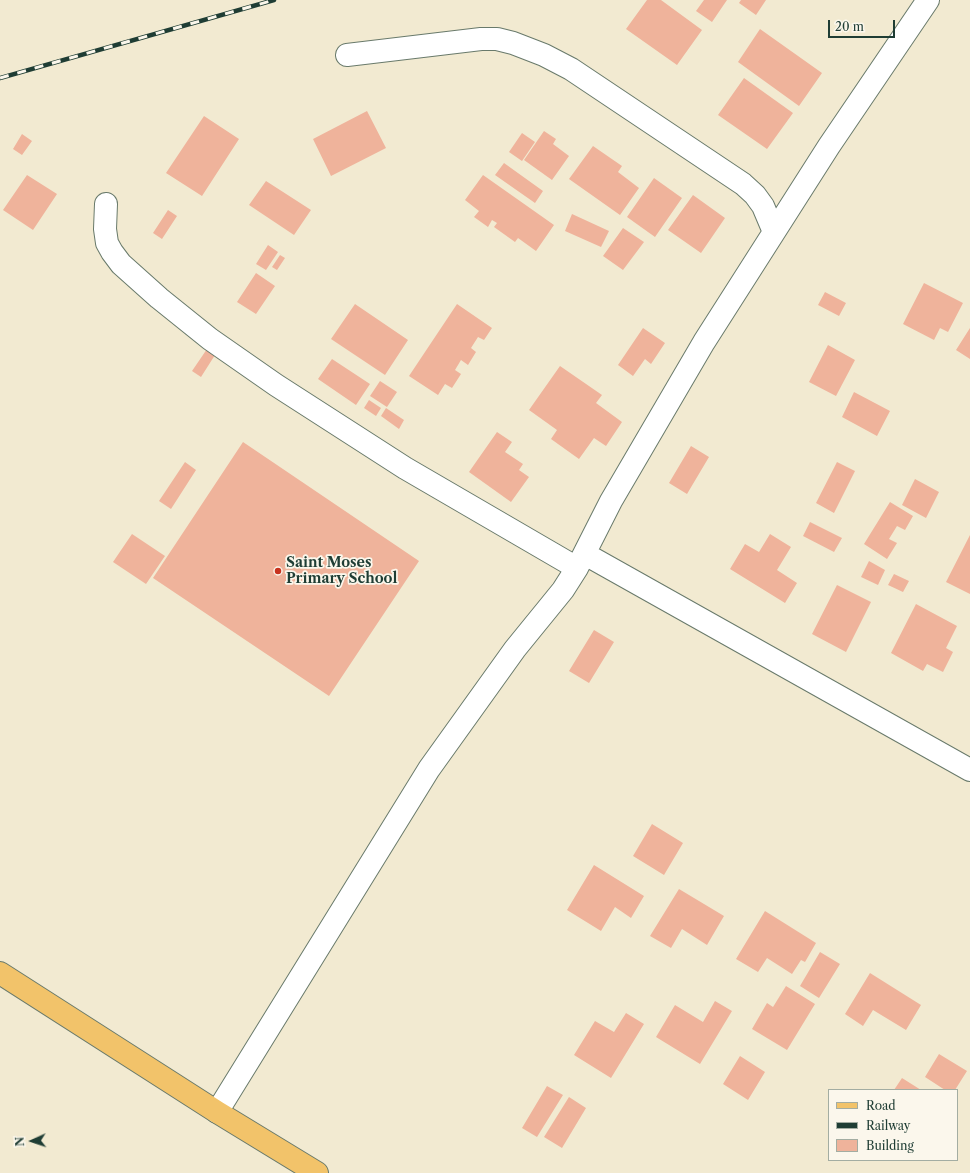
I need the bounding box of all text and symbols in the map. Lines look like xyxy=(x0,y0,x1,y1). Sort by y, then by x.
scale bar xyxy=(830,12,897,38)
text: 20 m xyxy=(835,19,864,34)
place label: Saint Moses Primary School xyxy=(286,555,397,588)
marker: Saint Moses Primary School xyxy=(273,566,283,576)
legend xyxy=(828,1089,958,1161)
text: Road xyxy=(866,1098,896,1113)
text: Railway xyxy=(866,1118,911,1133)
north arrow xyxy=(12,1121,52,1161)
text: N xyxy=(13,1136,27,1147)
text: Building xyxy=(866,1138,914,1153)

